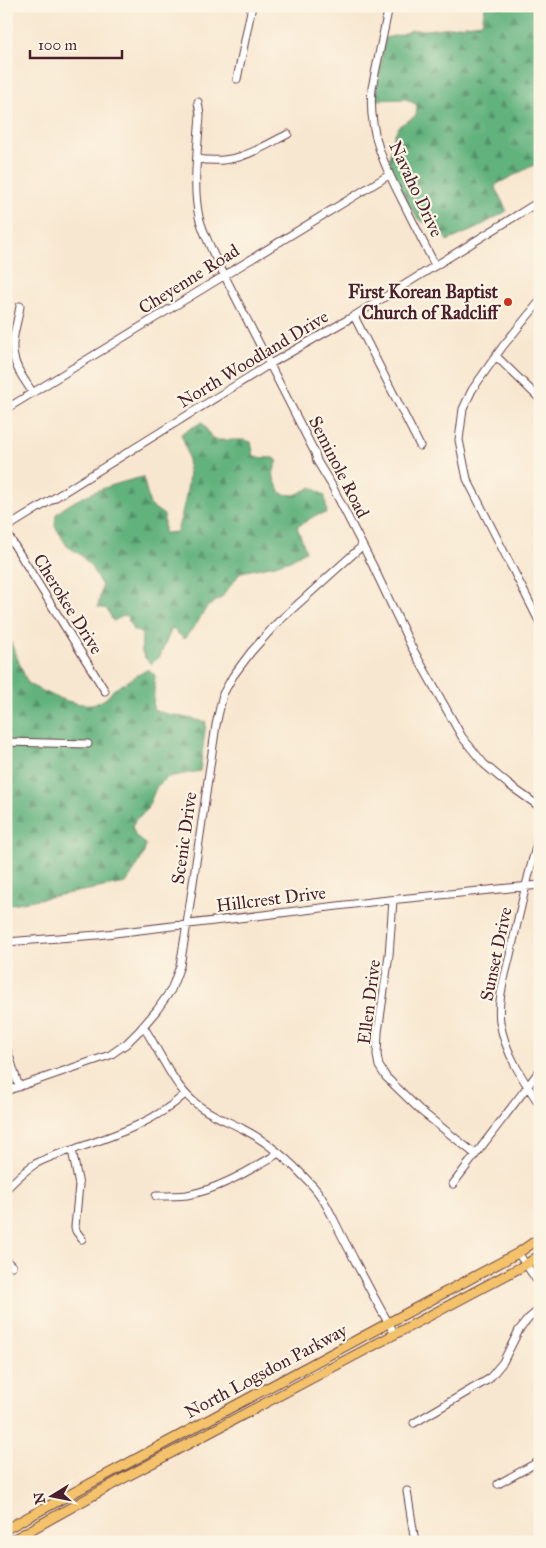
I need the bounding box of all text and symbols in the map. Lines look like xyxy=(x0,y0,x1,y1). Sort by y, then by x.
scale bar xyxy=(30,28,122,60)
text: 100 m xyxy=(38,36,78,54)
street label: Navaho Drive xyxy=(384,138,448,240)
street label: Cheyenne Road xyxy=(135,239,243,319)
place label: First Korean Baptist Church of Radcliff xyxy=(348,281,501,324)
marker: First Korean Baptist Church of Radcliff xyxy=(502,296,514,308)
street label: North Woodland Drive xyxy=(174,305,332,413)
street label: Seminole Road xyxy=(304,412,374,522)
street label: Cherokee Drive xyxy=(28,550,108,658)
street label: Scenic Drive xyxy=(167,790,201,886)
street label: Hillcrest Drive xyxy=(215,881,327,917)
street label: Sunset Drive xyxy=(475,905,517,1003)
street label: Ellen Drive xyxy=(353,958,385,1046)
street label: North Logsdon Parkway xyxy=(181,1319,352,1424)
north arrow xyxy=(28,1470,78,1520)
text: N xyxy=(30,1491,49,1505)

